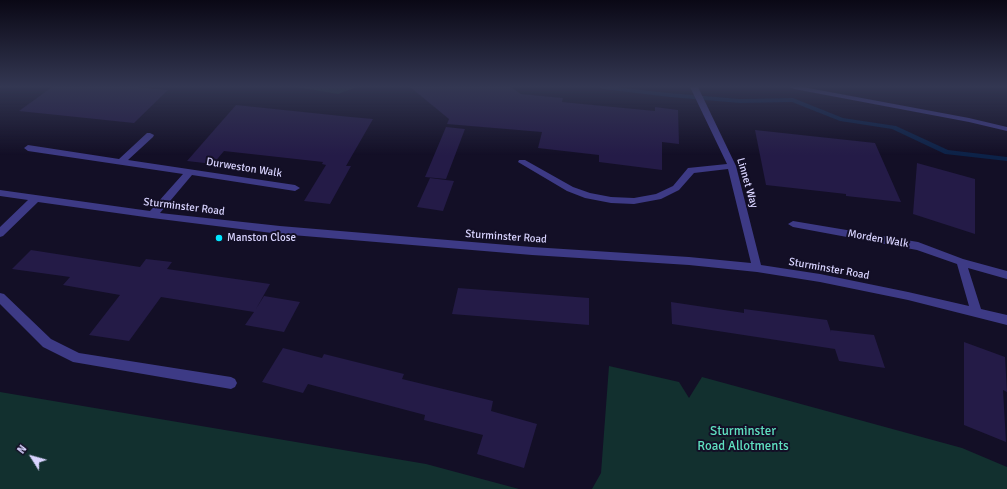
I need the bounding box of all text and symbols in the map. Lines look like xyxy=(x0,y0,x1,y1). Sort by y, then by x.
street label: Durweston Walk xyxy=(205,155,283,181)
street label: Linnet Way xyxy=(734,156,760,210)
street label: Sturminster Road xyxy=(143,195,225,219)
street label: Morden Walk xyxy=(847,227,909,251)
street label: Sturminster Road xyxy=(465,228,547,246)
place label: Manston Close xyxy=(227,231,296,245)
marker: Manston Close xyxy=(214,233,224,243)
street label: Sturminster Road xyxy=(788,255,870,283)
park label: Sturminster Road Allotments xyxy=(697,424,789,455)
north arrow xyxy=(12,437,52,477)
text: N xyxy=(15,443,30,456)

